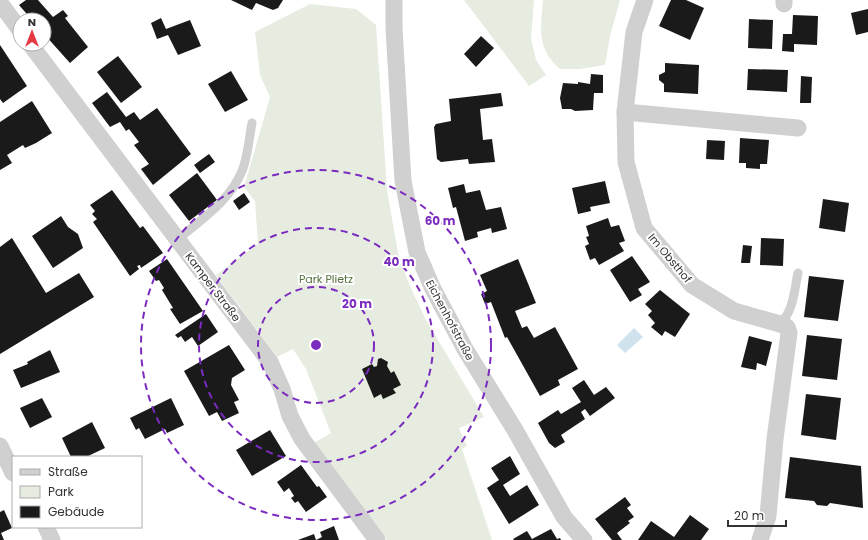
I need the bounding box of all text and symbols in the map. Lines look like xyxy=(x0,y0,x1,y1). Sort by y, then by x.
north arrow xyxy=(12,12,52,52)
text: N xyxy=(28,14,36,30)
text: 60 m xyxy=(425,212,456,229)
street label: Im Obsthof xyxy=(644,230,696,287)
street label: Kamper Straße xyxy=(182,249,244,325)
text: 40 m xyxy=(383,253,415,270)
park label: Park Plietz xyxy=(299,271,353,287)
street label: Eichenhofstraße xyxy=(422,277,478,363)
text: 20 m xyxy=(342,295,372,312)
centre of rings xyxy=(309,338,323,352)
legend xyxy=(12,456,142,528)
text: Straße xyxy=(48,463,88,480)
text: Park xyxy=(48,483,75,500)
scale bar xyxy=(728,502,786,528)
text: Gebäude xyxy=(48,503,104,520)
text: 20 m xyxy=(734,507,764,524)

